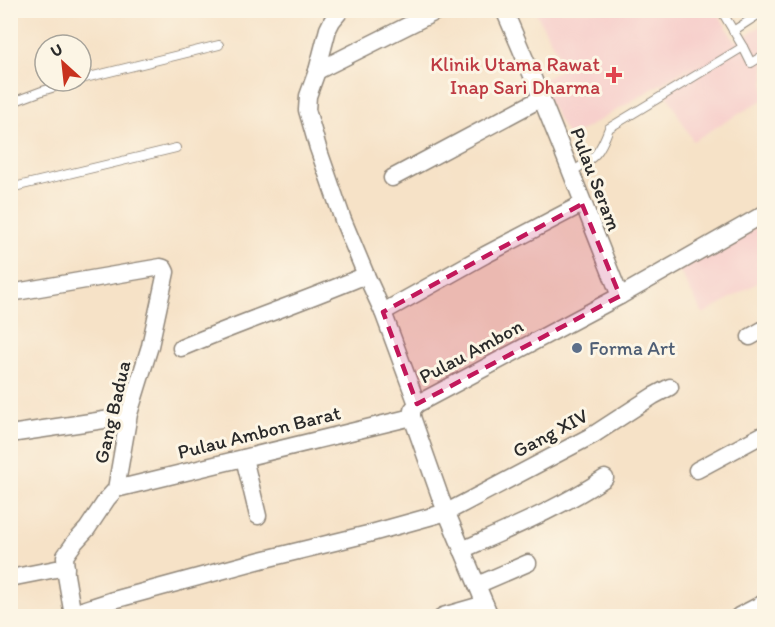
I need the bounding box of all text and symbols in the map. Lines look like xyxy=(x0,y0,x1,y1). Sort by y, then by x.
north arrow xyxy=(33,33,93,93)
text: U xyxy=(47,39,65,61)
place label: Klinik Utama Rawat Inap Sari Dharma xyxy=(430,52,600,99)
marker: Klinik Utama Rawat Inap Sari Dharma xyxy=(605,66,623,84)
street label: Pulau Seram xyxy=(565,124,627,234)
street label: Pulau Ambon xyxy=(415,314,527,388)
place label: Forma Art xyxy=(589,336,676,360)
marker: Forma Art xyxy=(570,341,584,355)
street label: Gang Badua xyxy=(88,358,136,466)
street label: Pulau Ambon Barat xyxy=(175,400,343,464)
street label: Gang XIV xyxy=(508,403,592,463)

